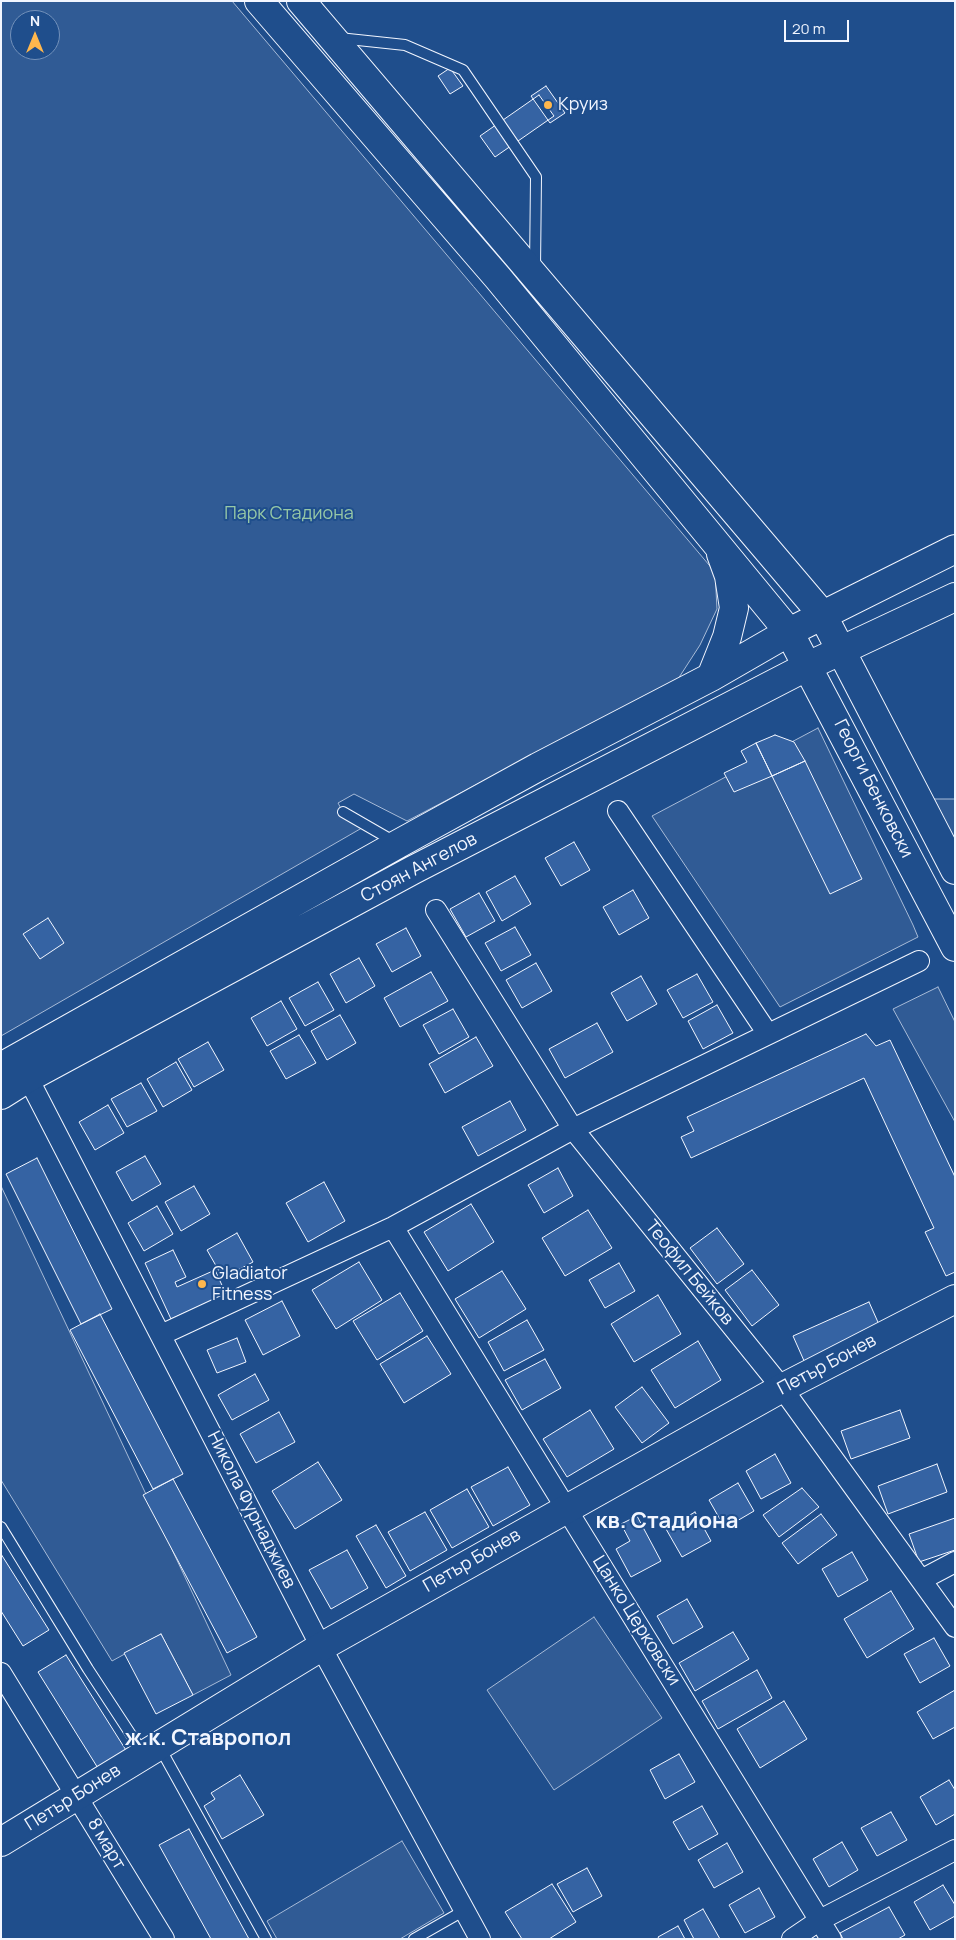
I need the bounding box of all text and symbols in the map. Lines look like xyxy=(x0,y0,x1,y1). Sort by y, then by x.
north arrow xyxy=(10,10,60,60)
scale bar xyxy=(786,10,851,42)
text: N xyxy=(30,11,40,30)
text: 20 m xyxy=(792,18,825,39)
place label: Круиз xyxy=(558,94,608,116)
marker: Круиз xyxy=(542,99,554,111)
park label: Парк Стадиона xyxy=(224,503,354,525)
street label: Георги Бенковски xyxy=(829,716,917,862)
street label: Стоян Ангелов xyxy=(357,828,481,908)
street label: Теофил Бейков xyxy=(640,1216,738,1330)
place label: Gladiator Fitness xyxy=(212,1263,288,1306)
marker: Gladiator Fitness xyxy=(196,1278,208,1290)
street label: Петър Бонев xyxy=(774,1330,880,1400)
street label: Никола Фурнаджиев xyxy=(202,1428,300,1592)
district label: кв. Стадиона xyxy=(596,1509,738,1535)
street label: Петър Бонев xyxy=(420,1524,524,1598)
street label: Цанко Церковски xyxy=(587,1552,685,1690)
district label: ж.к. Ставропол xyxy=(125,1726,291,1752)
street label: Петър Бонев xyxy=(21,1760,125,1836)
street label: 8 март xyxy=(82,1814,130,1874)

